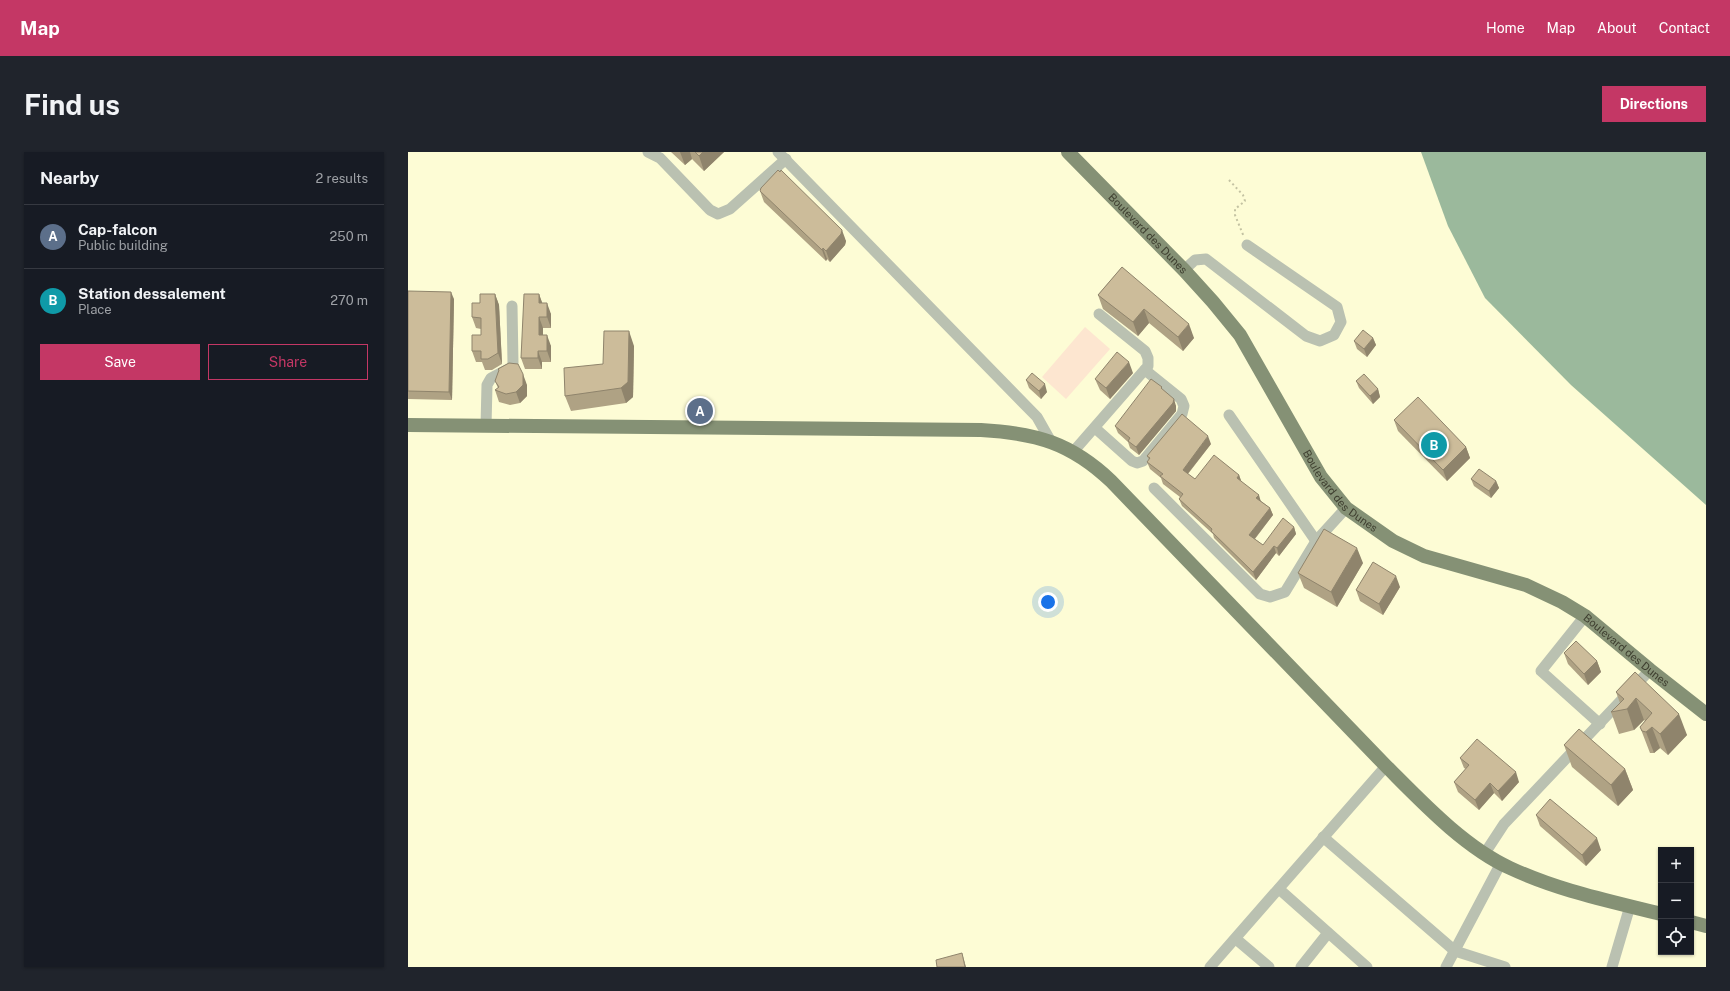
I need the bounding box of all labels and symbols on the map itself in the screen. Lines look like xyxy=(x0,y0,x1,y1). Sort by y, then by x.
street label: Boulevard des Dunes xyxy=(1106,191,1190,276)
pin: A xyxy=(687,396,713,426)
pin: B xyxy=(1421,430,1447,460)
street label: Boulevard des Dunes xyxy=(1301,448,1380,534)
your location xyxy=(1038,592,1058,612)
street label: Boulevard des Dunes xyxy=(1581,611,1672,689)

